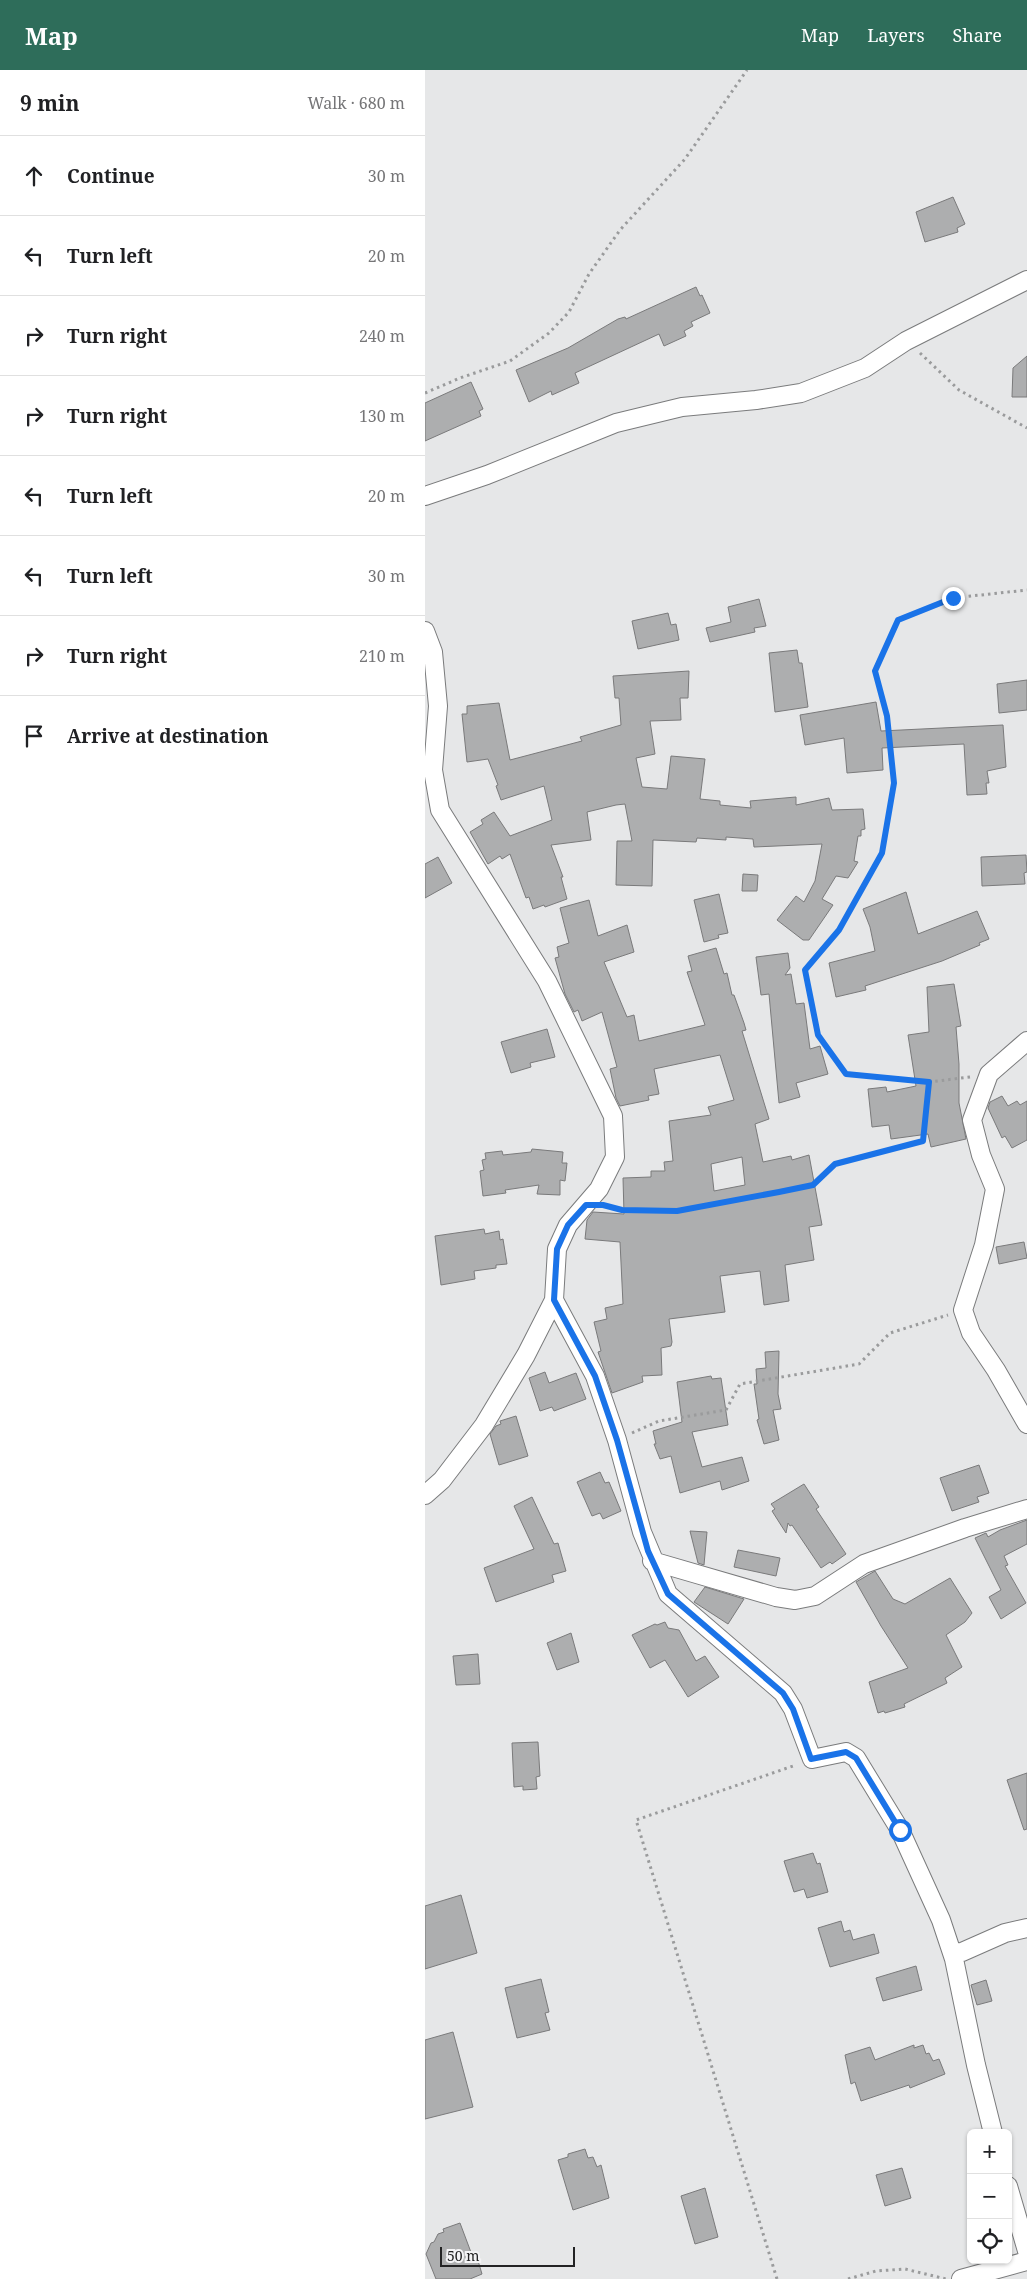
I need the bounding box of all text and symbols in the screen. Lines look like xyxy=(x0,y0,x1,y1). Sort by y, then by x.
text: Map xyxy=(25,19,78,52)
text: Map xyxy=(801,23,839,47)
text: Layers xyxy=(867,23,925,47)
text: Share xyxy=(953,23,1002,47)
text: 9 min xyxy=(20,89,79,117)
text: Walk · 680 m xyxy=(308,92,405,114)
icon: ahead xyxy=(20,162,48,190)
text: Continue xyxy=(67,163,155,189)
text: 30 m xyxy=(368,165,405,187)
icon: left xyxy=(20,242,48,270)
text: Turn left xyxy=(67,243,153,269)
text: 20 m xyxy=(368,245,405,267)
icon: right xyxy=(20,322,48,350)
text: Turn right xyxy=(67,323,167,349)
text: 240 m xyxy=(359,325,405,347)
icon: right xyxy=(20,402,48,430)
text: Turn right xyxy=(67,403,167,429)
text: 130 m xyxy=(359,405,405,427)
icon: left xyxy=(20,482,48,510)
text: Turn left xyxy=(67,483,153,509)
text: 20 m xyxy=(368,485,405,507)
icon: left xyxy=(20,562,48,590)
text: Turn left xyxy=(67,563,153,589)
text: 30 m xyxy=(368,565,405,587)
route end xyxy=(942,587,965,610)
icon: right xyxy=(20,642,48,670)
text: Turn right xyxy=(67,643,167,669)
text: 210 m xyxy=(359,645,405,667)
icon: arrive xyxy=(20,722,48,750)
text: Arrive at destination xyxy=(67,723,269,749)
route start xyxy=(889,1819,912,1842)
map controls xyxy=(967,2129,1012,2264)
button: + xyxy=(967,2129,1012,2174)
button: − xyxy=(967,2174,1012,2219)
button: locate xyxy=(967,2219,1012,2264)
scale bar xyxy=(440,2244,575,2267)
text: 50 m xyxy=(447,2246,480,2265)

